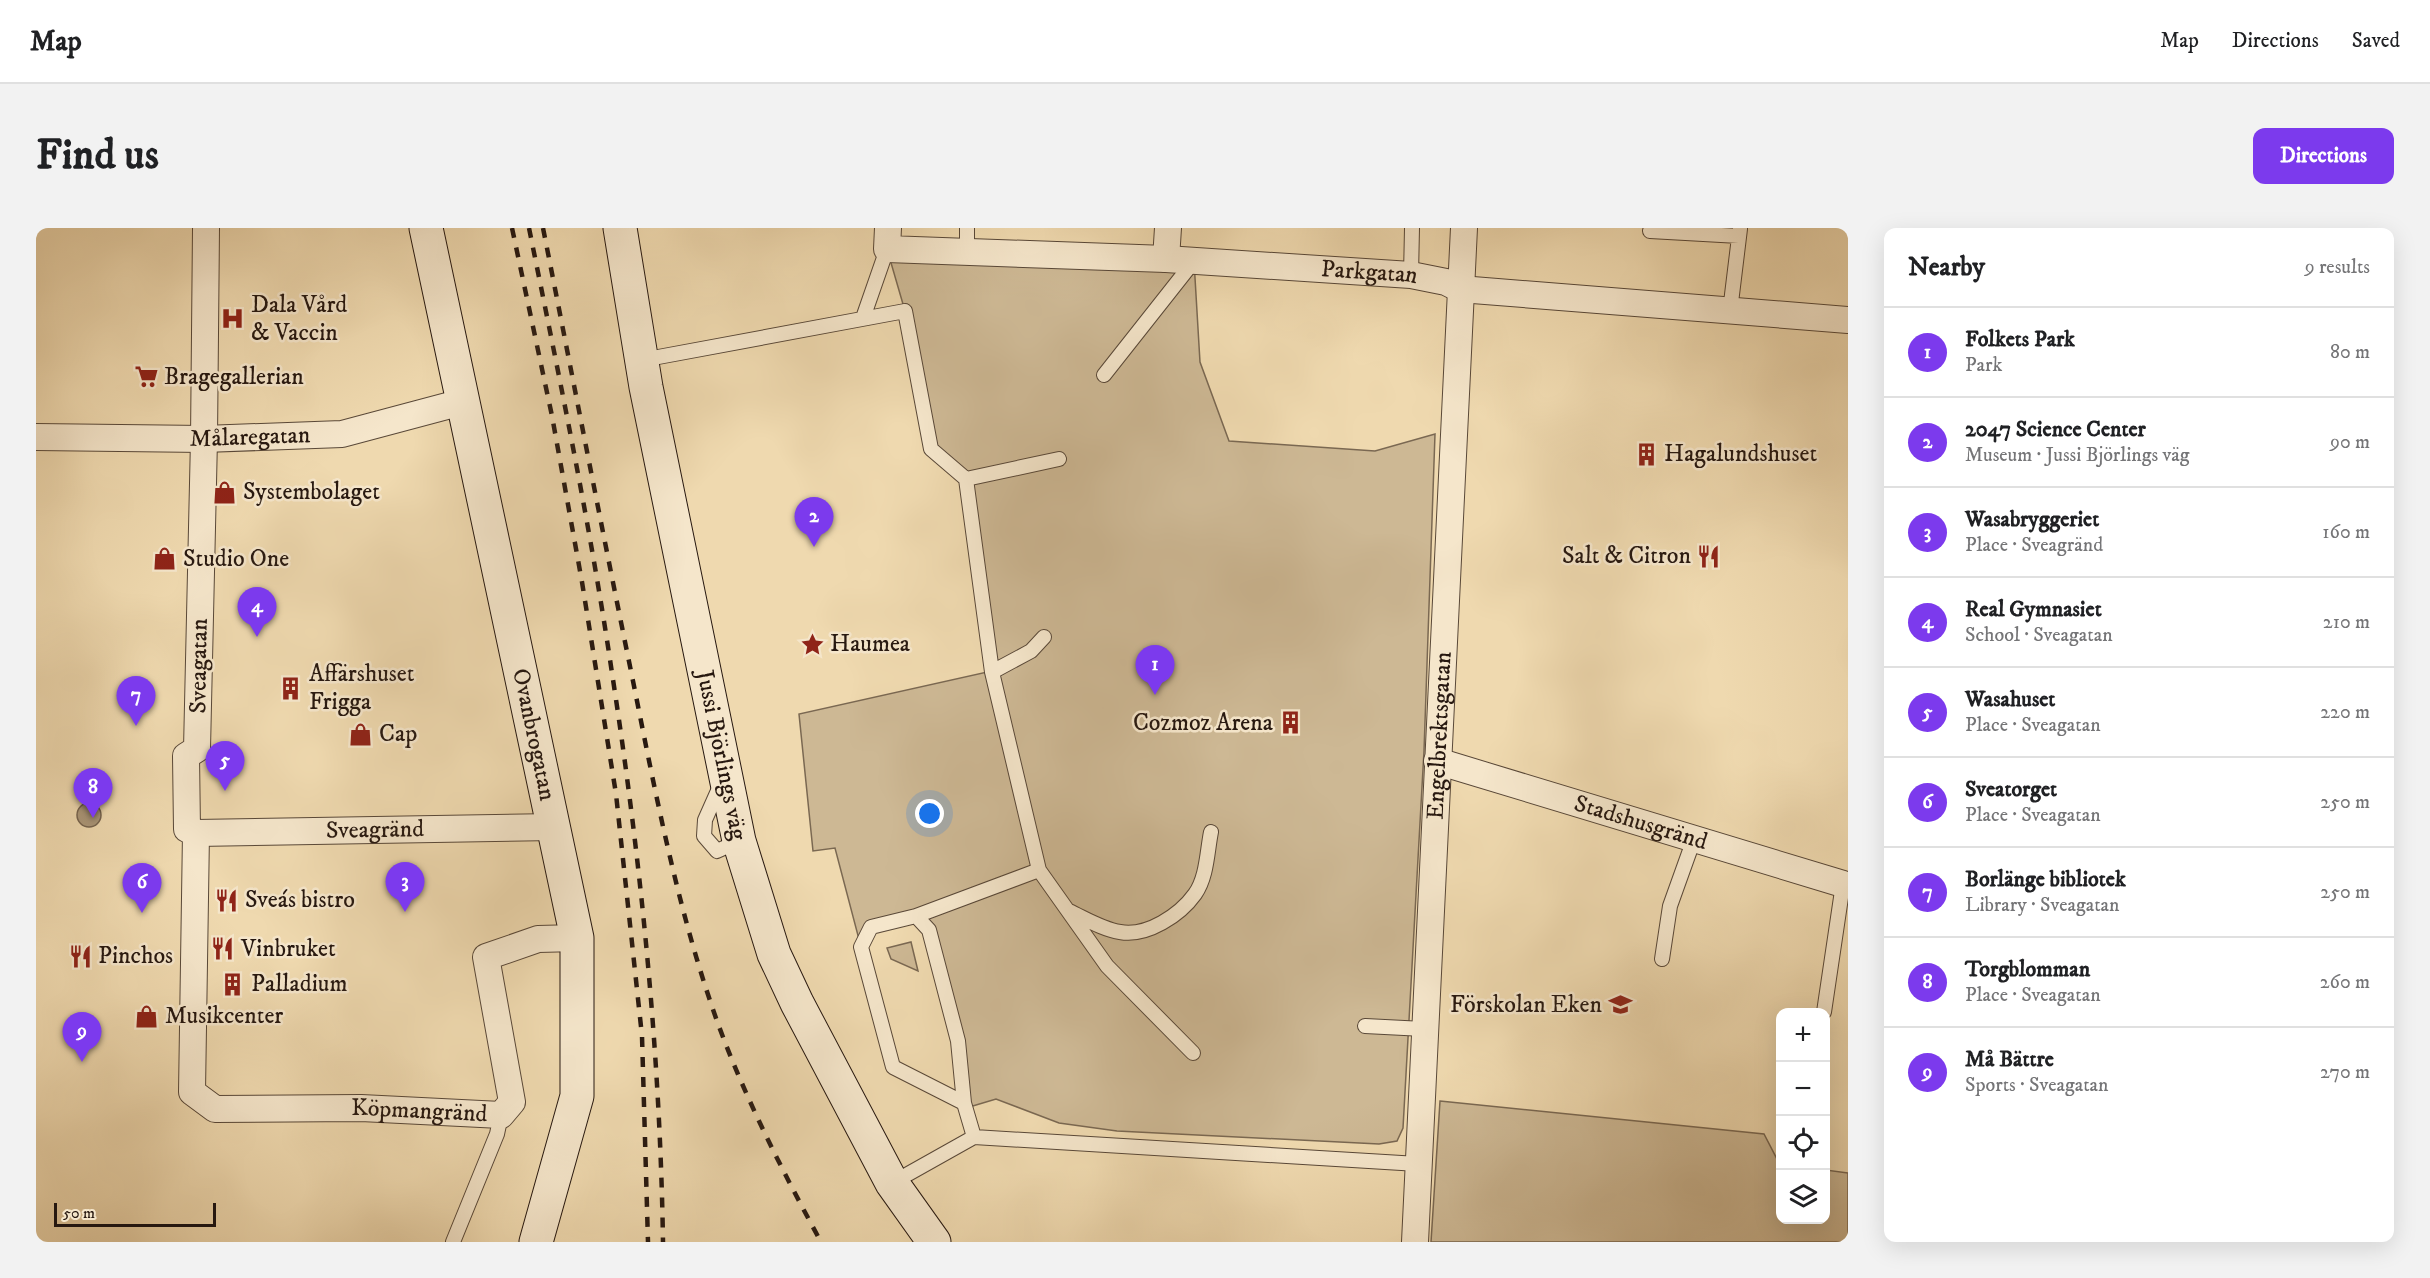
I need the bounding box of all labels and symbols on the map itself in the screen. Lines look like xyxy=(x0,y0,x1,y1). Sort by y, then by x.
street label: Parkgatan xyxy=(1320,254,1421,291)
place label: Dala Vård & Vaccin xyxy=(251,290,347,348)
hospital icon: Dala Vård & Vaccin xyxy=(220,306,246,332)
place label: Bragegallerian xyxy=(164,362,304,392)
supermarket icon: Bragegallerian xyxy=(133,364,159,390)
street label: Målaregatan xyxy=(189,420,311,454)
place label: Hagalundshuset xyxy=(1664,439,1817,469)
building icon: Hagalundshuset xyxy=(1633,441,1659,467)
place label: Systembolaget xyxy=(243,477,380,507)
shop icon: Systembolaget xyxy=(212,479,238,505)
pin: 2 xyxy=(794,498,834,547)
place label: Salt & Citron xyxy=(1562,541,1691,571)
restaurant icon: Salt & Citron xyxy=(1696,543,1722,569)
place label: Studio One xyxy=(183,544,289,574)
shop icon: Studio One xyxy=(152,546,178,572)
pin: 4 xyxy=(238,588,276,637)
street label: Sveagatan xyxy=(183,618,215,714)
place label: Haumea xyxy=(830,629,911,659)
place icon: Haumea xyxy=(799,631,825,657)
pin: 1 xyxy=(1136,646,1174,695)
street label: Engelbrektsgatan xyxy=(1420,650,1459,820)
place label: Affärshuset Frigga xyxy=(309,659,415,717)
street label: Ovanbrogatan xyxy=(505,666,563,804)
street label: Jussi Björlings väg xyxy=(689,666,754,843)
building icon: Affärshuset Frigga xyxy=(278,675,304,701)
pin: 7 xyxy=(116,676,156,726)
place label: Cozmoz Arena xyxy=(1133,708,1274,738)
building icon: Cozmoz Arena xyxy=(1278,710,1304,736)
place label: Cap xyxy=(379,719,417,749)
shop icon: Cap xyxy=(348,721,374,747)
pin: 5 xyxy=(206,742,244,791)
pin: 8 xyxy=(74,768,112,818)
street label: Stadshusgränd xyxy=(1571,788,1711,857)
your location xyxy=(915,799,944,828)
street label: Sveagränd xyxy=(326,814,424,846)
pin: 3 xyxy=(386,862,424,912)
pin: 6 xyxy=(122,864,162,913)
place label: Sveás bistro xyxy=(245,885,355,915)
restaurant icon: Sveás bistro xyxy=(214,887,240,913)
place label: Vinbruket xyxy=(240,934,336,964)
restaurant icon: Vinbruket xyxy=(210,936,236,962)
place label: Pinchos xyxy=(98,941,173,971)
restaurant icon: Pinchos xyxy=(67,943,93,969)
place label: Palladium xyxy=(251,969,347,999)
building icon: Palladium xyxy=(220,971,246,997)
place label: Förskolan Eken xyxy=(1450,990,1602,1020)
school or university icon: Förskolan Eken xyxy=(1607,992,1633,1018)
place label: Musikcenter xyxy=(165,1001,283,1031)
shop icon: Musikcenter xyxy=(134,1003,160,1029)
pin: 9 xyxy=(62,1012,102,1062)
street label: Köpmangränd xyxy=(351,1093,488,1129)
scale bar xyxy=(54,1200,216,1228)

